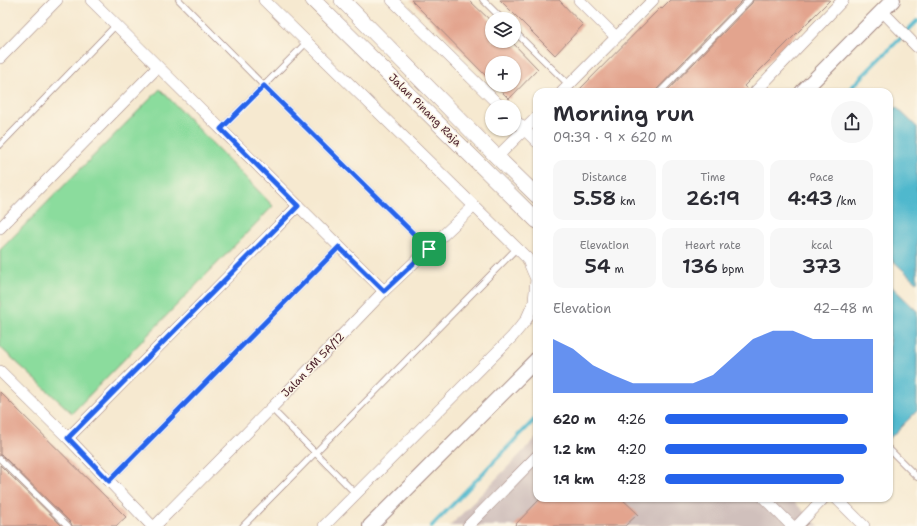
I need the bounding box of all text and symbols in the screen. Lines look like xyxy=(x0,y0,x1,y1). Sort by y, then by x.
map controls xyxy=(485,12,521,136)
button: layers xyxy=(485,12,521,48)
button: + xyxy=(485,56,521,92)
street label: Jalan Pinang Raja xyxy=(385,70,465,150)
text: Morning run xyxy=(553,99,694,128)
button: − xyxy=(485,100,521,136)
button: share xyxy=(831,101,873,143)
text: 09:39 · 9 × 620 m xyxy=(553,129,672,146)
text: Distance xyxy=(582,170,627,185)
text: Time xyxy=(700,170,726,185)
text: Pace xyxy=(810,170,834,185)
text: 5.58 xyxy=(573,185,616,211)
text: 26:19 xyxy=(686,185,740,211)
text: 4:43 xyxy=(787,185,833,211)
text: km xyxy=(616,194,636,209)
text: /km xyxy=(833,194,856,209)
pin xyxy=(412,232,446,266)
icon: arrive xyxy=(418,238,440,260)
text: Elevation xyxy=(580,238,629,253)
text: Heart rate xyxy=(685,238,741,253)
text: kcal xyxy=(811,238,832,253)
text: 54 xyxy=(585,253,611,279)
text: 136 xyxy=(682,253,718,279)
text: 373 xyxy=(802,253,842,279)
text: m xyxy=(611,262,624,277)
text: bpm xyxy=(718,262,744,277)
text: Elevation xyxy=(553,300,611,317)
text: 42–48 m xyxy=(813,300,873,317)
street label: Jalan SM 5A/12 xyxy=(278,329,348,401)
text: 620 m xyxy=(553,411,596,428)
text: 4:26 xyxy=(617,411,646,428)
text: 1.2 km xyxy=(553,441,596,458)
text: 4:20 xyxy=(617,441,646,458)
text: 1.9 km xyxy=(553,471,594,488)
text: 4:28 xyxy=(617,471,646,488)

